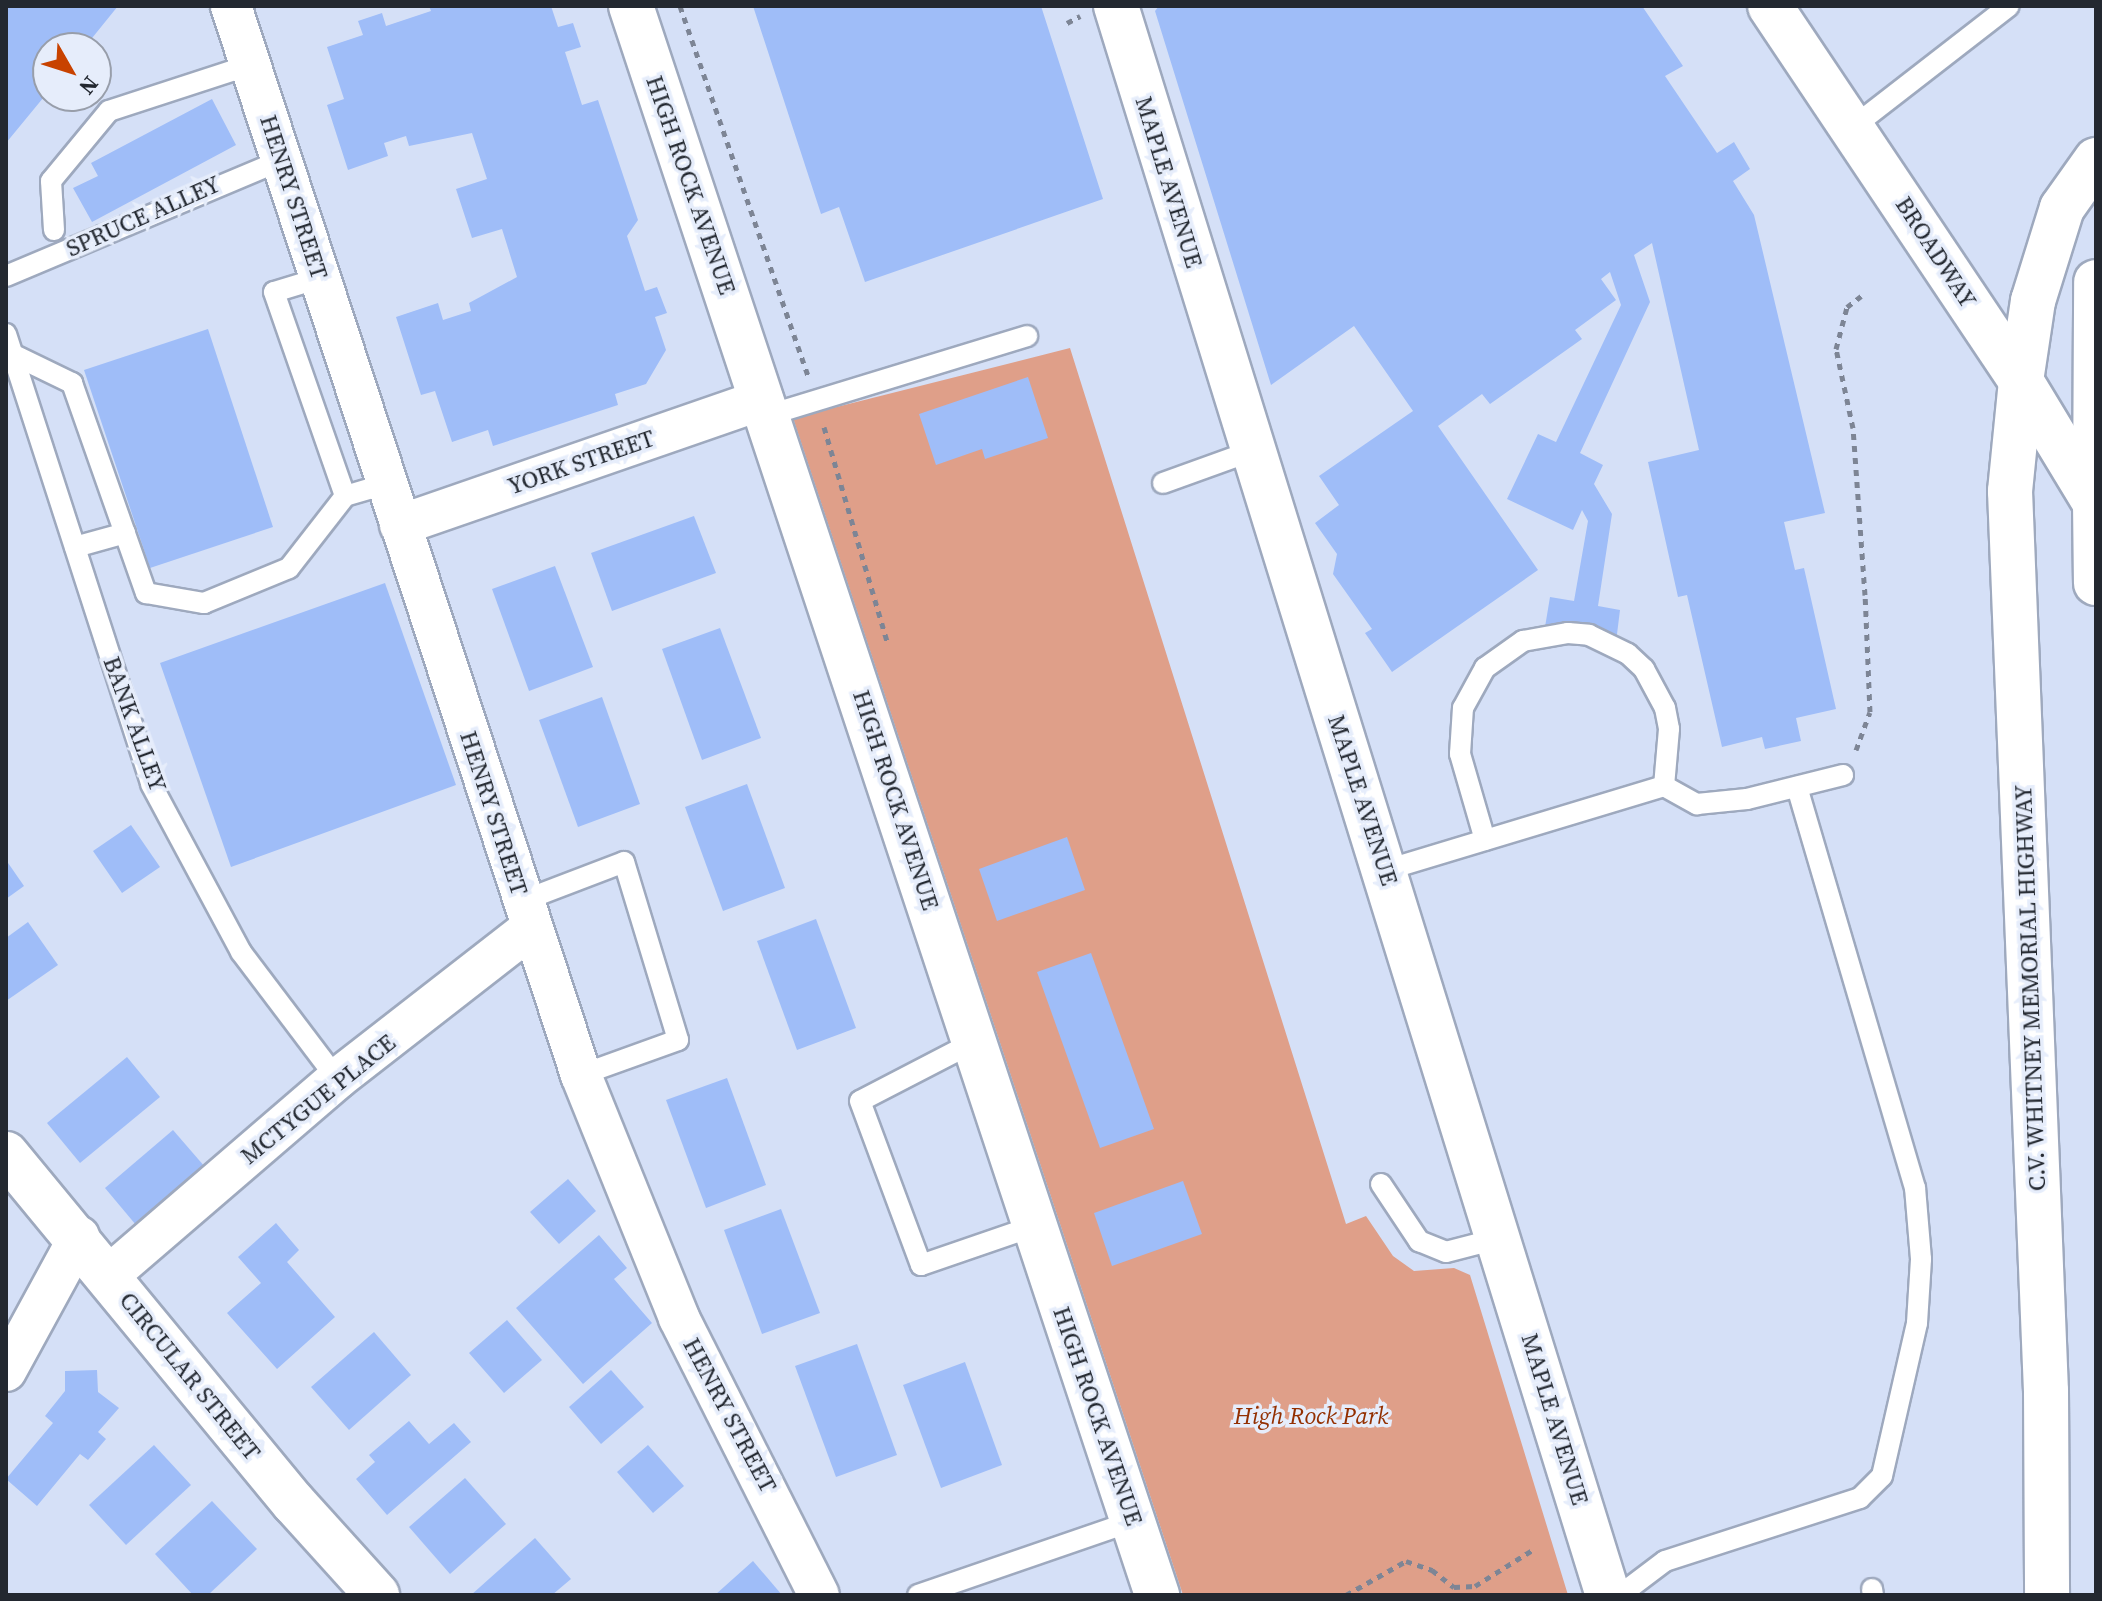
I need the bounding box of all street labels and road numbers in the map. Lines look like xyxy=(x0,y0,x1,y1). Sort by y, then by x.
street label: HIGH ROCK AVENUE xyxy=(640,72,742,298)
street label: MAPLE AVENUE xyxy=(1129,93,1209,271)
street label: HENRY STREET xyxy=(254,111,334,283)
street label: SPRUCE ALLEY xyxy=(62,169,224,263)
street label: BROADWAY xyxy=(1889,191,1983,313)
street label: YORK STREET xyxy=(504,423,658,501)
street label: BANK ALLEY xyxy=(97,652,173,796)
street label: HIGH ROCK AVENUE xyxy=(847,686,945,914)
street label: MAPLE AVENUE xyxy=(1322,711,1404,889)
street label: HENRY STREET xyxy=(454,727,534,899)
street label: C.V. WHITNEY MEMORIAL HIGHWAY xyxy=(2008,784,2052,1192)
street label: MCTYGUE PLACE xyxy=(235,1028,401,1170)
street label: CIRCULAR STREET xyxy=(113,1286,267,1466)
street label: HIGH ROCK AVENUE xyxy=(1047,1303,1149,1529)
street label: MAPLE AVENUE xyxy=(1515,1330,1595,1508)
street label: HENRY STREET xyxy=(677,1332,783,1498)

